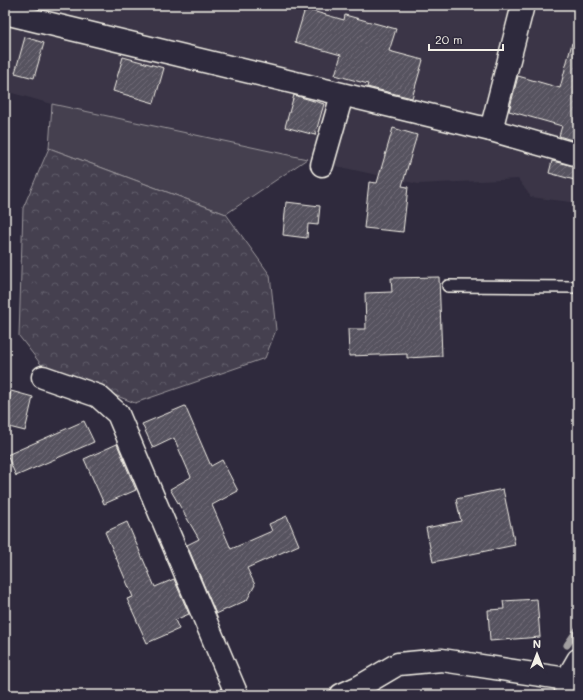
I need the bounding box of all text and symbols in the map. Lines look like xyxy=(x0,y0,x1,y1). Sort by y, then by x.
scale bar xyxy=(429,26,503,52)
text: 20 m xyxy=(435,31,463,47)
north arrow xyxy=(517,634,557,674)
text: N xyxy=(533,636,541,651)

